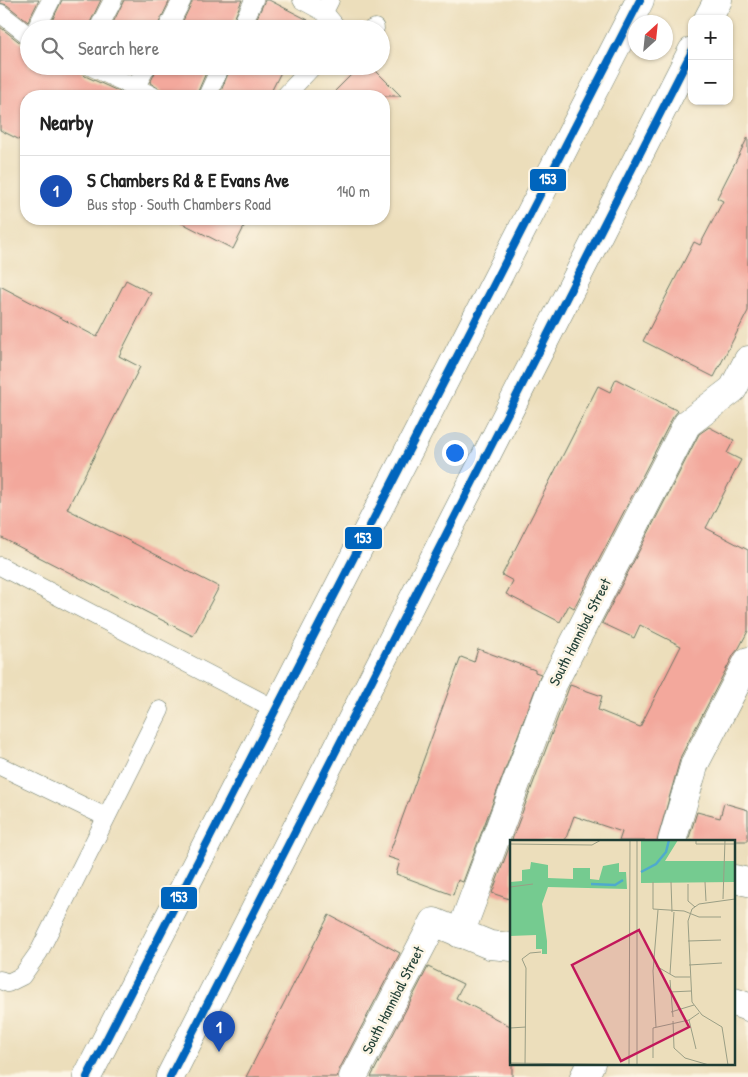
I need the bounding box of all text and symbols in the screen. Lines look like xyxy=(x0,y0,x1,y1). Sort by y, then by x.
north arrow xyxy=(628,15,673,60)
map controls xyxy=(688,15,733,105)
button: + xyxy=(688,15,733,60)
search box xyxy=(20,20,390,75)
icon: search xyxy=(38,34,66,62)
text: Search here xyxy=(78,35,159,61)
button: − xyxy=(688,60,733,105)
text: Nearby xyxy=(40,108,93,137)
text: S Chambers Rd & E Evans Ave xyxy=(87,167,289,193)
line badge: 153 xyxy=(529,168,567,192)
text: 153 xyxy=(539,169,557,188)
text: 1 xyxy=(53,180,59,202)
text: 140 m xyxy=(336,180,370,202)
text: Bus stop · South Chambers Road xyxy=(87,193,271,215)
your location xyxy=(442,440,468,466)
line badge: 153 xyxy=(344,526,383,550)
text: 153 xyxy=(354,528,372,547)
street label: South Hannibal Street xyxy=(543,574,616,689)
inset map xyxy=(510,840,736,1064)
line badge: 153 xyxy=(160,886,198,910)
text: 153 xyxy=(170,887,188,906)
street label: South Hannibal Street xyxy=(356,942,429,1057)
pin: 1 xyxy=(203,1011,235,1052)

